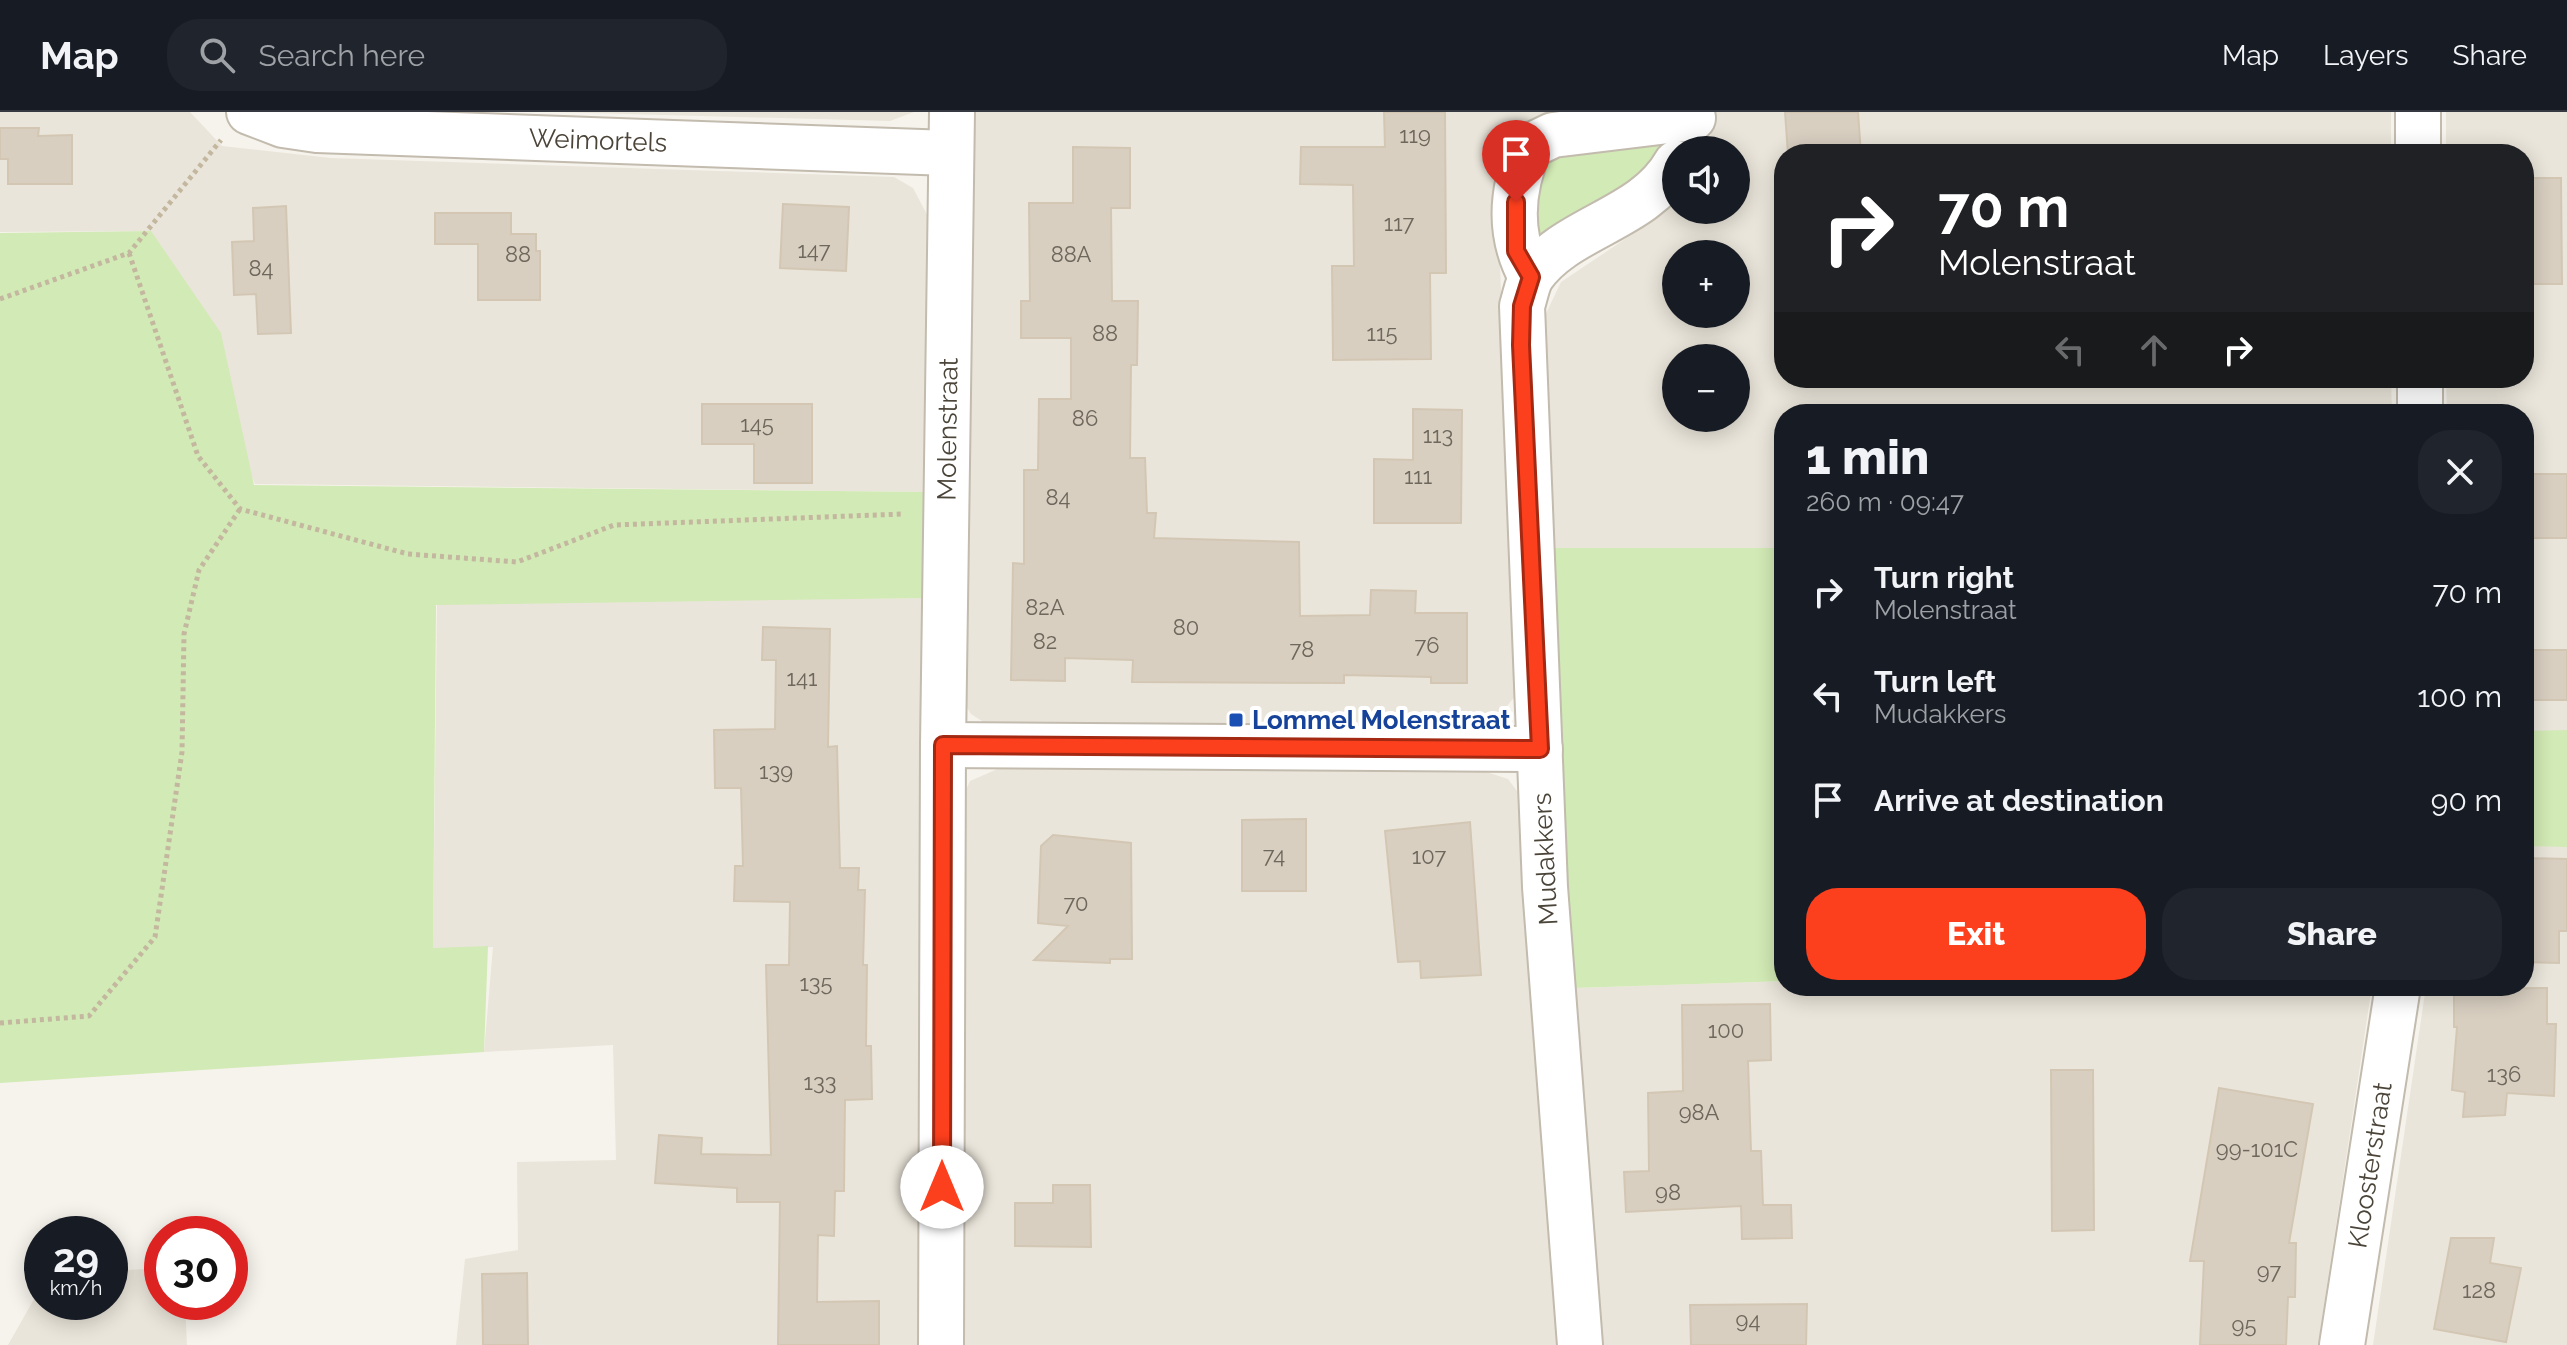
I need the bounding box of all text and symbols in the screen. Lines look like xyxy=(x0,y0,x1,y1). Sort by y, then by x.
search box xyxy=(167,19,727,91)
text: Map xyxy=(40,33,119,78)
icon: search xyxy=(195,33,239,77)
text: Search here xyxy=(259,38,425,73)
text: Map xyxy=(2222,39,2279,72)
text: Layers xyxy=(2323,39,2409,72)
text: Share xyxy=(2453,39,2527,72)
pin xyxy=(1482,120,1550,202)
house number: 119 xyxy=(1399,122,1431,148)
street label: Weimortels xyxy=(528,123,668,158)
icon: arrive xyxy=(1494,132,1538,176)
map controls xyxy=(1662,136,1750,432)
button: sound xyxy=(1662,136,1750,224)
text: 70 m xyxy=(1938,174,2069,240)
icon: right xyxy=(1806,176,1910,280)
house number: 117 xyxy=(1384,210,1414,236)
house number: 147 xyxy=(797,237,831,263)
button: + xyxy=(1662,240,1750,328)
house number: 88 xyxy=(505,241,531,267)
house number: 88A xyxy=(1051,241,1091,267)
text: Molenstraat xyxy=(1938,241,2136,283)
house number: 84 xyxy=(248,255,274,281)
house number: 88 xyxy=(1092,320,1118,346)
house number: 115 xyxy=(1367,320,1397,346)
icon: left xyxy=(2048,328,2092,372)
icon: ahead xyxy=(2132,328,2176,372)
icon: right xyxy=(2216,328,2260,372)
button: − xyxy=(1662,344,1750,432)
street label: Molenstraat xyxy=(931,357,964,501)
house number: 86 xyxy=(1072,405,1098,431)
house number: 145 xyxy=(740,411,774,437)
house number: 113 xyxy=(1423,422,1453,448)
text: 1 min xyxy=(1806,429,1929,485)
button: close xyxy=(2418,430,2502,514)
house number: 111 xyxy=(1404,463,1432,489)
house number: 84 xyxy=(1045,484,1071,510)
text: 260 m · 09:47 xyxy=(1806,487,1964,517)
text: Turn right xyxy=(1874,560,2014,595)
icon: right xyxy=(1806,570,1850,614)
text: 70 m xyxy=(2432,575,2502,610)
house number: 82A xyxy=(1025,594,1065,620)
text: Molenstraat xyxy=(1874,595,2017,625)
house number: 80 xyxy=(1173,614,1199,640)
house number: 82 xyxy=(1033,628,1057,654)
house number: 76 xyxy=(1414,632,1440,658)
house number: 78 xyxy=(1290,636,1314,662)
text: Turn left xyxy=(1874,664,1996,699)
house number: 141 xyxy=(787,665,817,691)
icon: left xyxy=(1806,674,1850,718)
text: 100 m xyxy=(2417,679,2502,714)
text: Mudakkers xyxy=(1874,699,2006,729)
place label: Lommel Molenstraat xyxy=(1252,705,1511,735)
marker: Lommel Molenstraat xyxy=(1227,711,1245,729)
house number: 139 xyxy=(759,758,793,784)
icon: arrive xyxy=(1806,778,1850,822)
text: Arrive at destination xyxy=(1874,783,2164,818)
text: 90 m xyxy=(2431,783,2502,818)
street label: Mudakkers xyxy=(1527,792,1563,926)
house number: 74 xyxy=(1263,842,1285,868)
house number: 107 xyxy=(1412,843,1446,869)
button: Exit xyxy=(1806,888,2146,980)
button: Share xyxy=(2162,888,2502,980)
house number: 70 xyxy=(1063,890,1089,916)
house number: 135 xyxy=(799,970,833,996)
house number: 100 xyxy=(1708,1017,1744,1043)
house number: 136 xyxy=(2487,1061,2521,1087)
house number: 133 xyxy=(804,1069,836,1095)
street label: Kloosterstraat xyxy=(2342,1080,2398,1250)
house number: 98A xyxy=(1679,1099,1719,1125)
house number: 99-101C xyxy=(2216,1136,2298,1162)
position arrow xyxy=(900,1145,984,1229)
house number: 98 xyxy=(1655,1179,1681,1205)
speed limit sign: 30 xyxy=(144,1216,248,1320)
text: 29 xyxy=(53,1234,99,1281)
house number: 97 xyxy=(2257,1258,2281,1284)
text: km/h xyxy=(50,1276,102,1300)
house number: 128 xyxy=(2462,1277,2496,1303)
house number: 94 xyxy=(1736,1307,1760,1333)
house number: 95 xyxy=(2232,1312,2256,1338)

